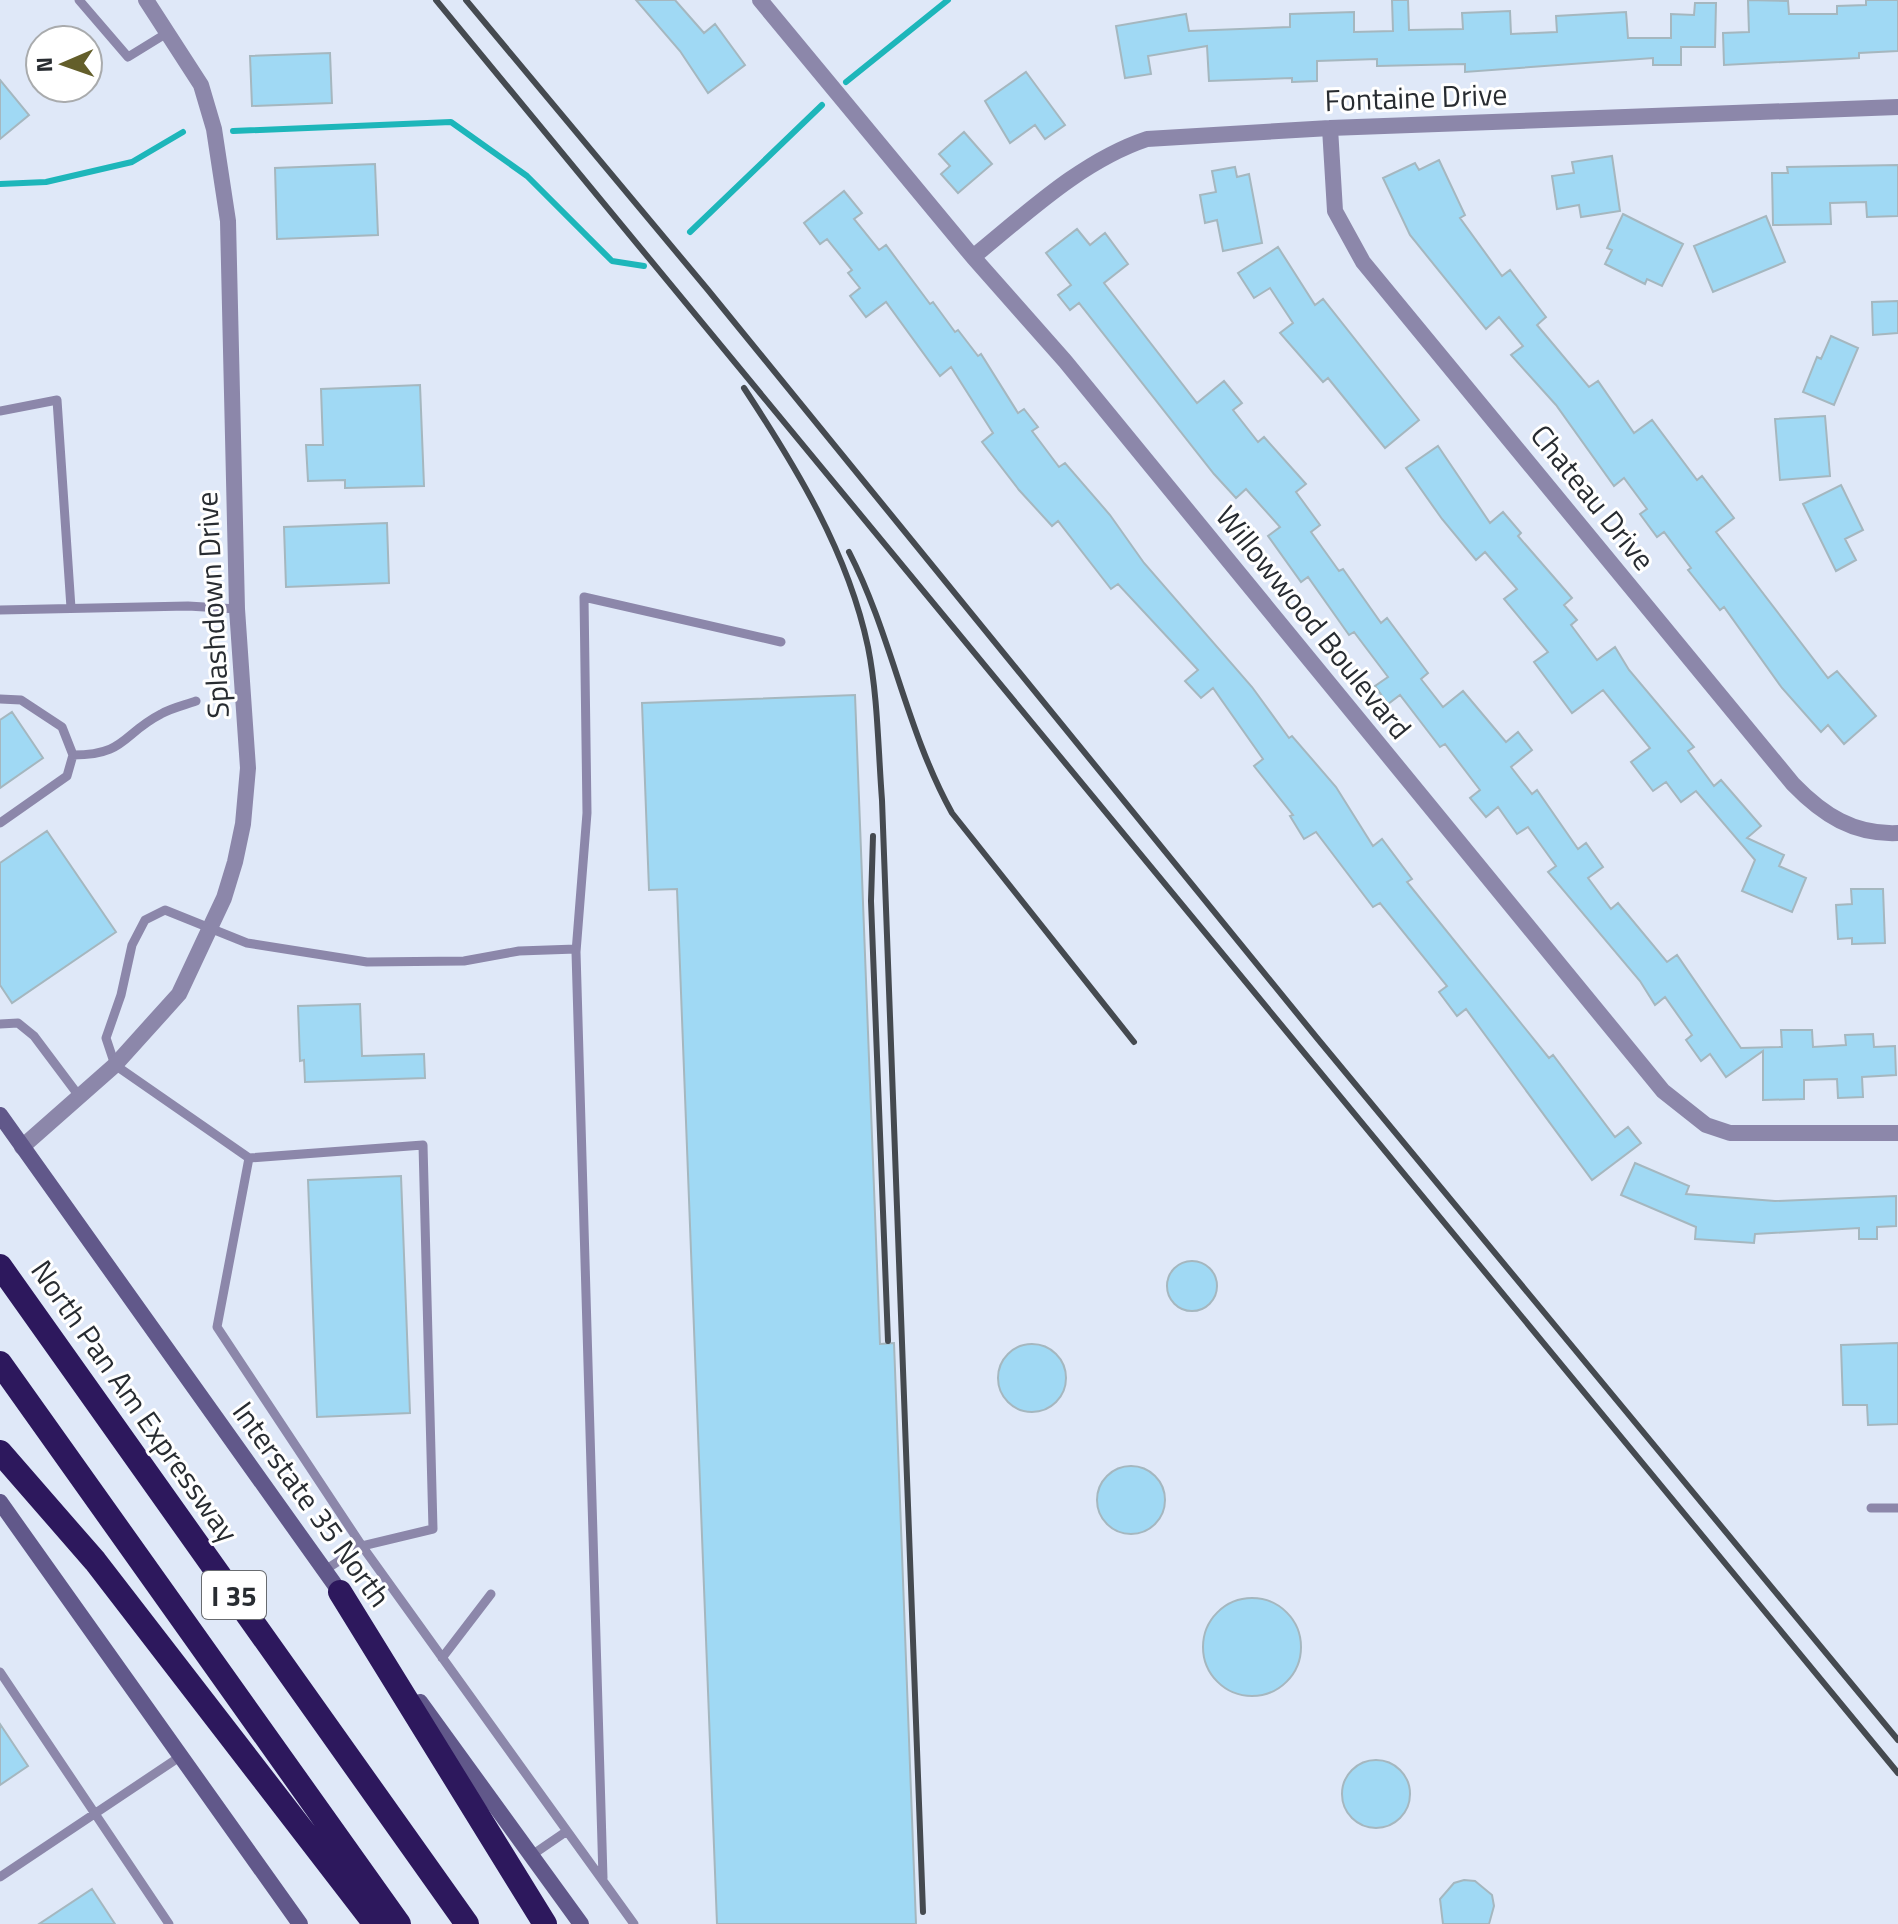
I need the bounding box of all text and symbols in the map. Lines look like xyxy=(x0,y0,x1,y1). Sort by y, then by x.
north arrow xyxy=(24,24,104,104)
text: N xyxy=(27,56,61,73)
street label: Fontaine Drive xyxy=(1324,71,1508,123)
street label: Chateau Drive xyxy=(1520,414,1666,580)
street label: Splashdown Drive xyxy=(183,491,241,719)
street label: Willowwood Boulevard xyxy=(1205,495,1423,749)
street label: North Pan Am Expressway xyxy=(20,1250,250,1552)
street label: Interstate 35 North xyxy=(222,1392,402,1616)
road number: I 35 xyxy=(202,1571,266,1619)

